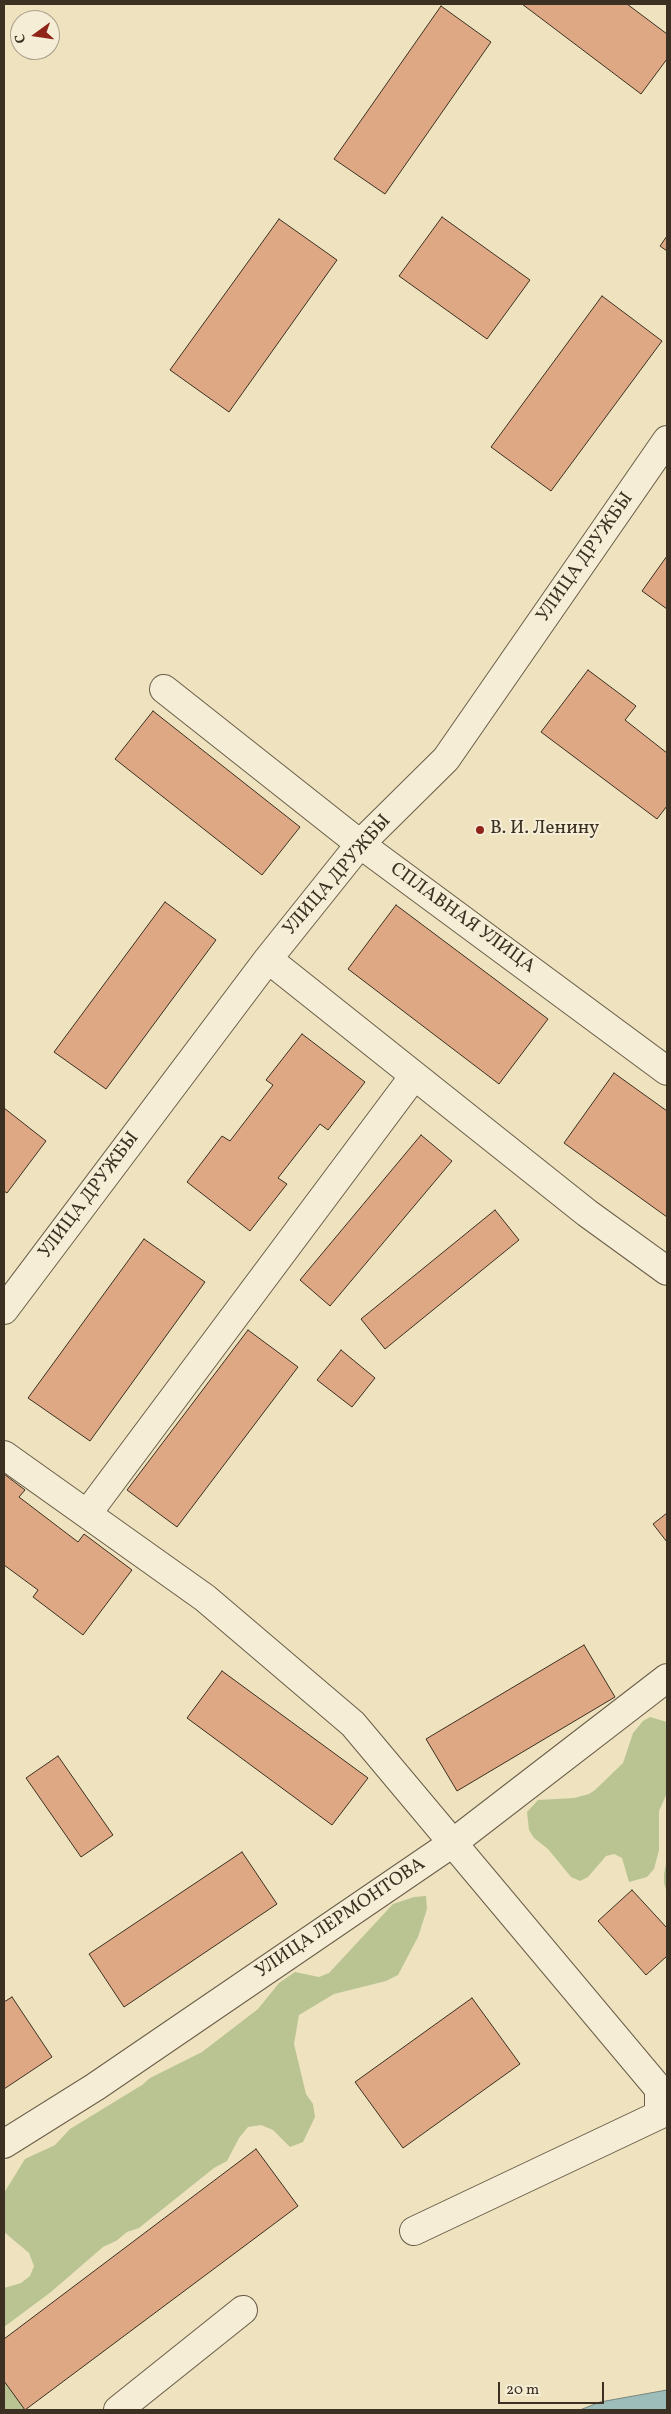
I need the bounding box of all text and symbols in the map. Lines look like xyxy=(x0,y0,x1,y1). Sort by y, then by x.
north arrow xyxy=(10,10,60,60)
text: С xyxy=(11,32,31,45)
street label: УЛИЦА ДРУЖБЫ xyxy=(533,489,639,627)
street label: УЛИЦА ДРУЖБЫ xyxy=(279,811,397,941)
place label: В. И. Ленину xyxy=(490,819,599,841)
marker: В. И. Ленину xyxy=(474,824,486,836)
street label: СПЛАВНАЯ УЛИЦА xyxy=(385,859,539,979)
street label: УЛИЦА ДРУЖБЫ xyxy=(35,1128,145,1264)
street label: УЛИЦА ЛЕРМОНТОВА xyxy=(252,1854,430,1984)
scale bar xyxy=(501,2372,607,2404)
text: 20 m xyxy=(506,2380,539,2401)

